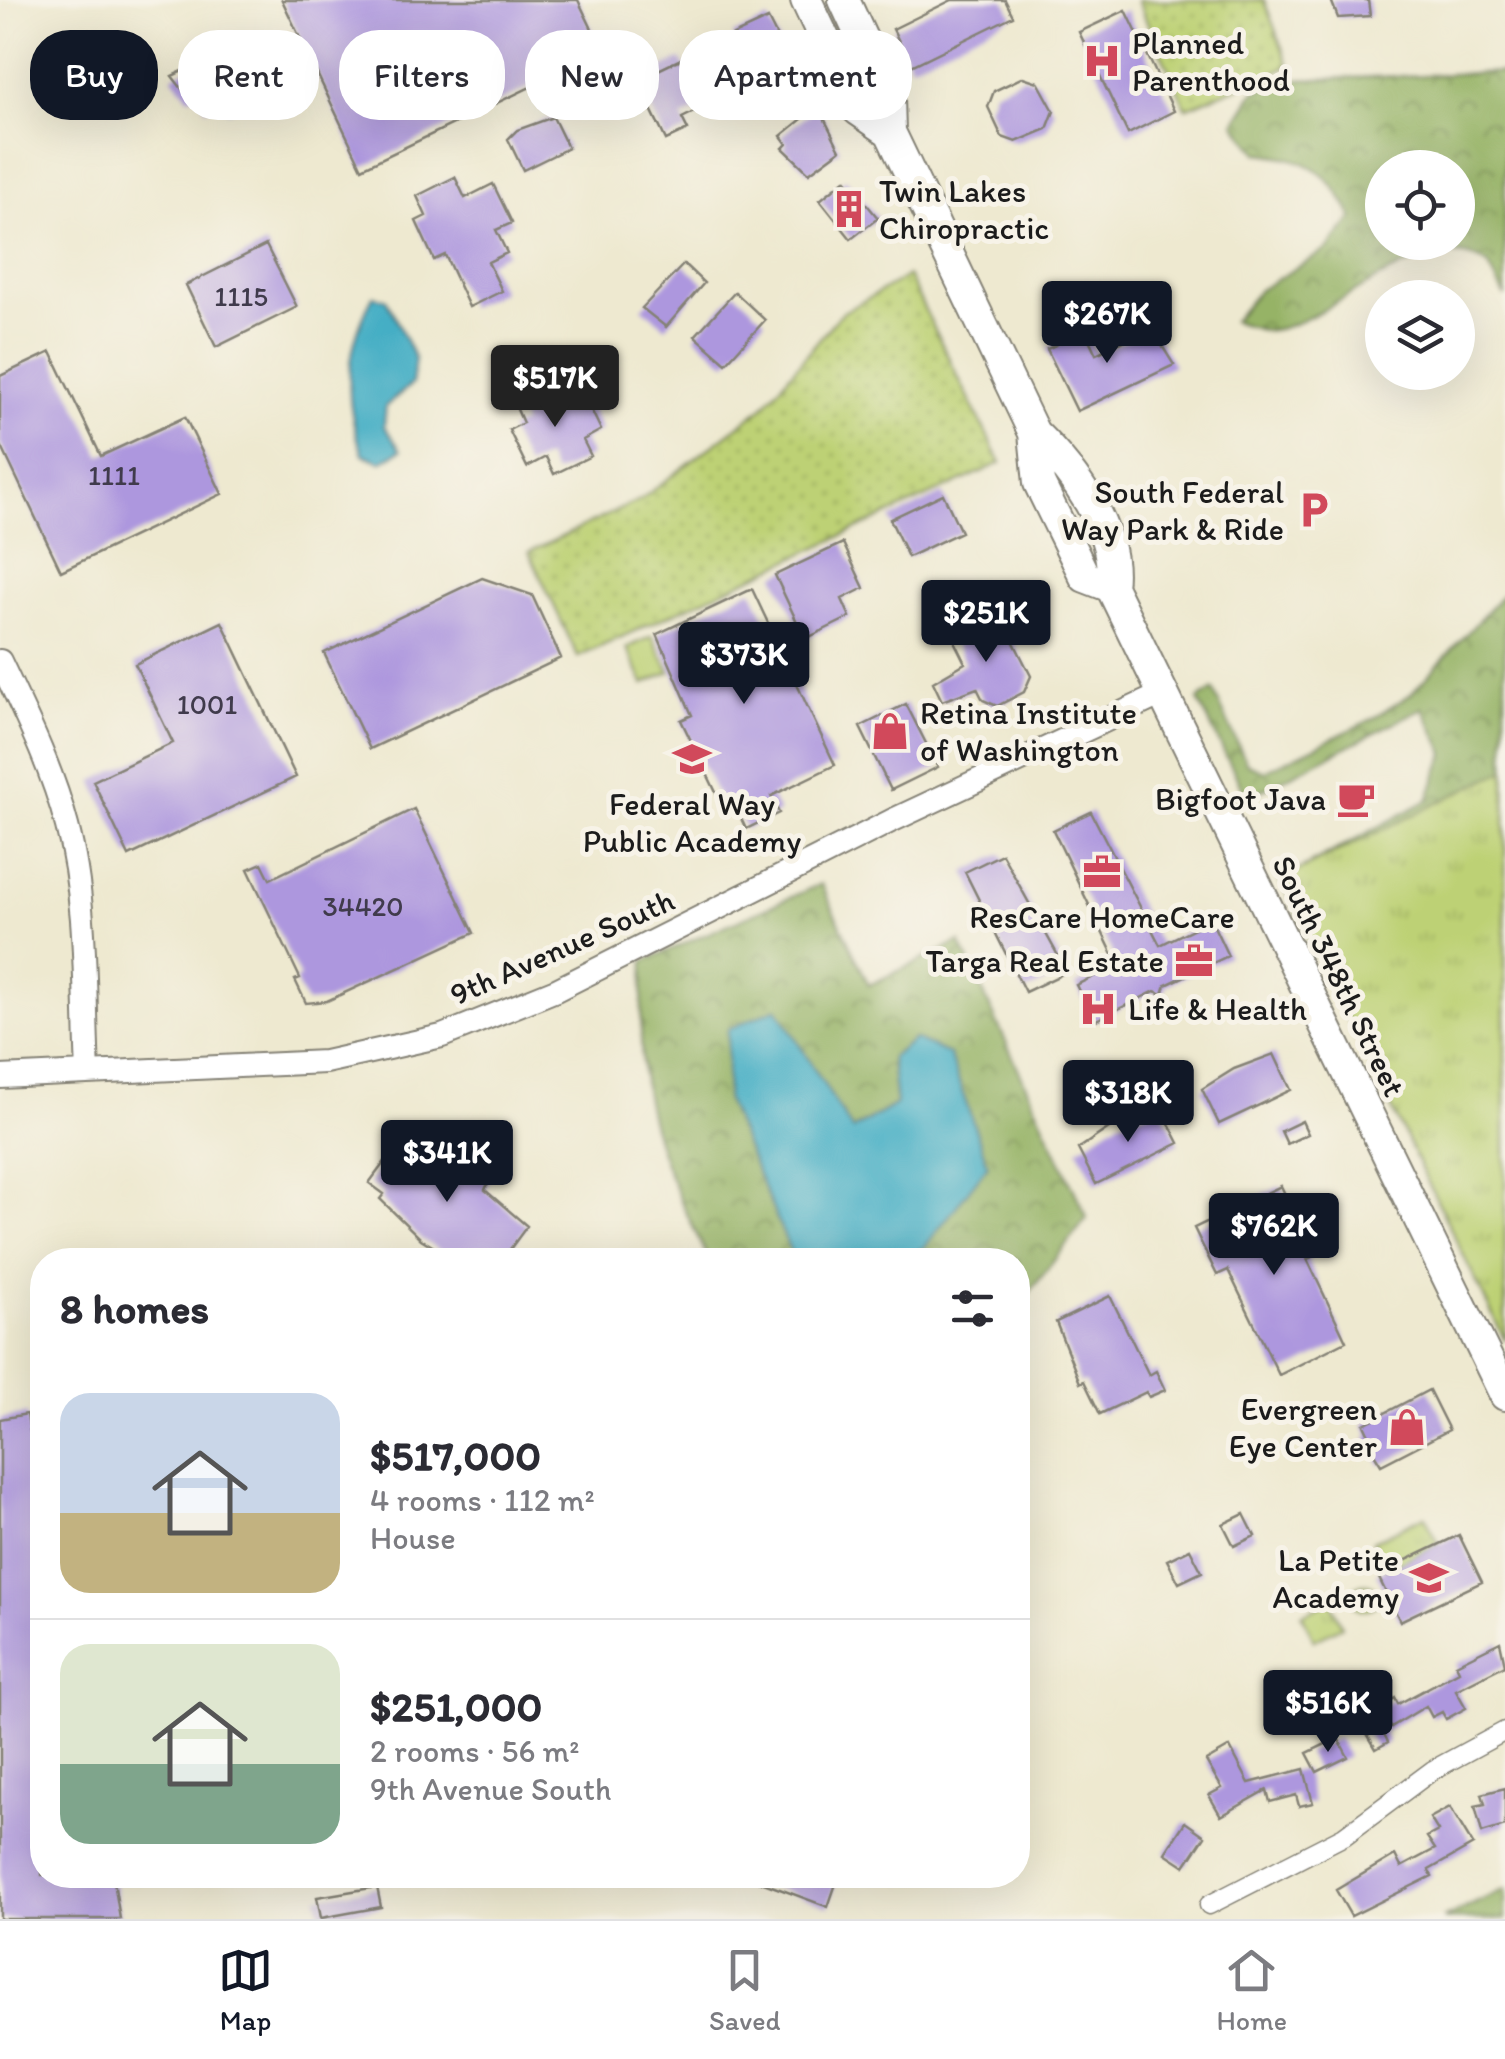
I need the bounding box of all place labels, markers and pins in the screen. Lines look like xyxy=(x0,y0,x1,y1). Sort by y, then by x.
place label: Planned Parenthood xyxy=(1132,24,1290,99)
hospital icon: Planned Parenthood xyxy=(1081,40,1123,82)
place label: Twin Lakes Chiropractic xyxy=(879,172,1049,247)
building icon: Twin Lakes Chiropractic xyxy=(828,188,870,230)
pin: $267K xyxy=(1037,281,1177,366)
pin: $517K xyxy=(485,345,625,430)
place label: South Federal Way Park & Ride xyxy=(1061,473,1284,548)
parking icon: South Federal Way Park & Ride xyxy=(1293,489,1335,531)
pin: $251K xyxy=(916,580,1056,665)
pin: $373K xyxy=(674,622,814,707)
place label: Retina Institute of Washington xyxy=(920,694,1137,769)
shop icon: Retina Institute of Washington xyxy=(869,710,911,752)
school or university icon: Federal Way Public Academy xyxy=(671,738,713,780)
cafe icon: Bigfoot Java xyxy=(1335,778,1377,820)
place label: Bigfoot Java xyxy=(1155,780,1326,818)
place label: Federal Way Public Academy xyxy=(583,785,801,860)
office icon: ResCare HomeCare xyxy=(1081,851,1123,893)
place label: ResCare HomeCare xyxy=(969,898,1235,936)
office icon: Targa Real Estate xyxy=(1173,940,1215,982)
place label: Targa Real Estate xyxy=(925,942,1164,980)
hospital icon: Life & Health xyxy=(1077,988,1119,1030)
place label: Life & Health xyxy=(1128,990,1307,1028)
pin: $318K xyxy=(1058,1060,1198,1145)
pin: $341K xyxy=(377,1120,517,1205)
pin: $762K xyxy=(1204,1193,1344,1278)
place label: Evergreen Eye Center xyxy=(1229,1390,1377,1465)
shop icon: Evergreen Eye Center xyxy=(1386,1406,1428,1448)
place label: La Petite Academy xyxy=(1273,1541,1399,1616)
school or university icon: La Petite Academy xyxy=(1408,1557,1450,1599)
pin: $516K xyxy=(1258,1670,1398,1755)

